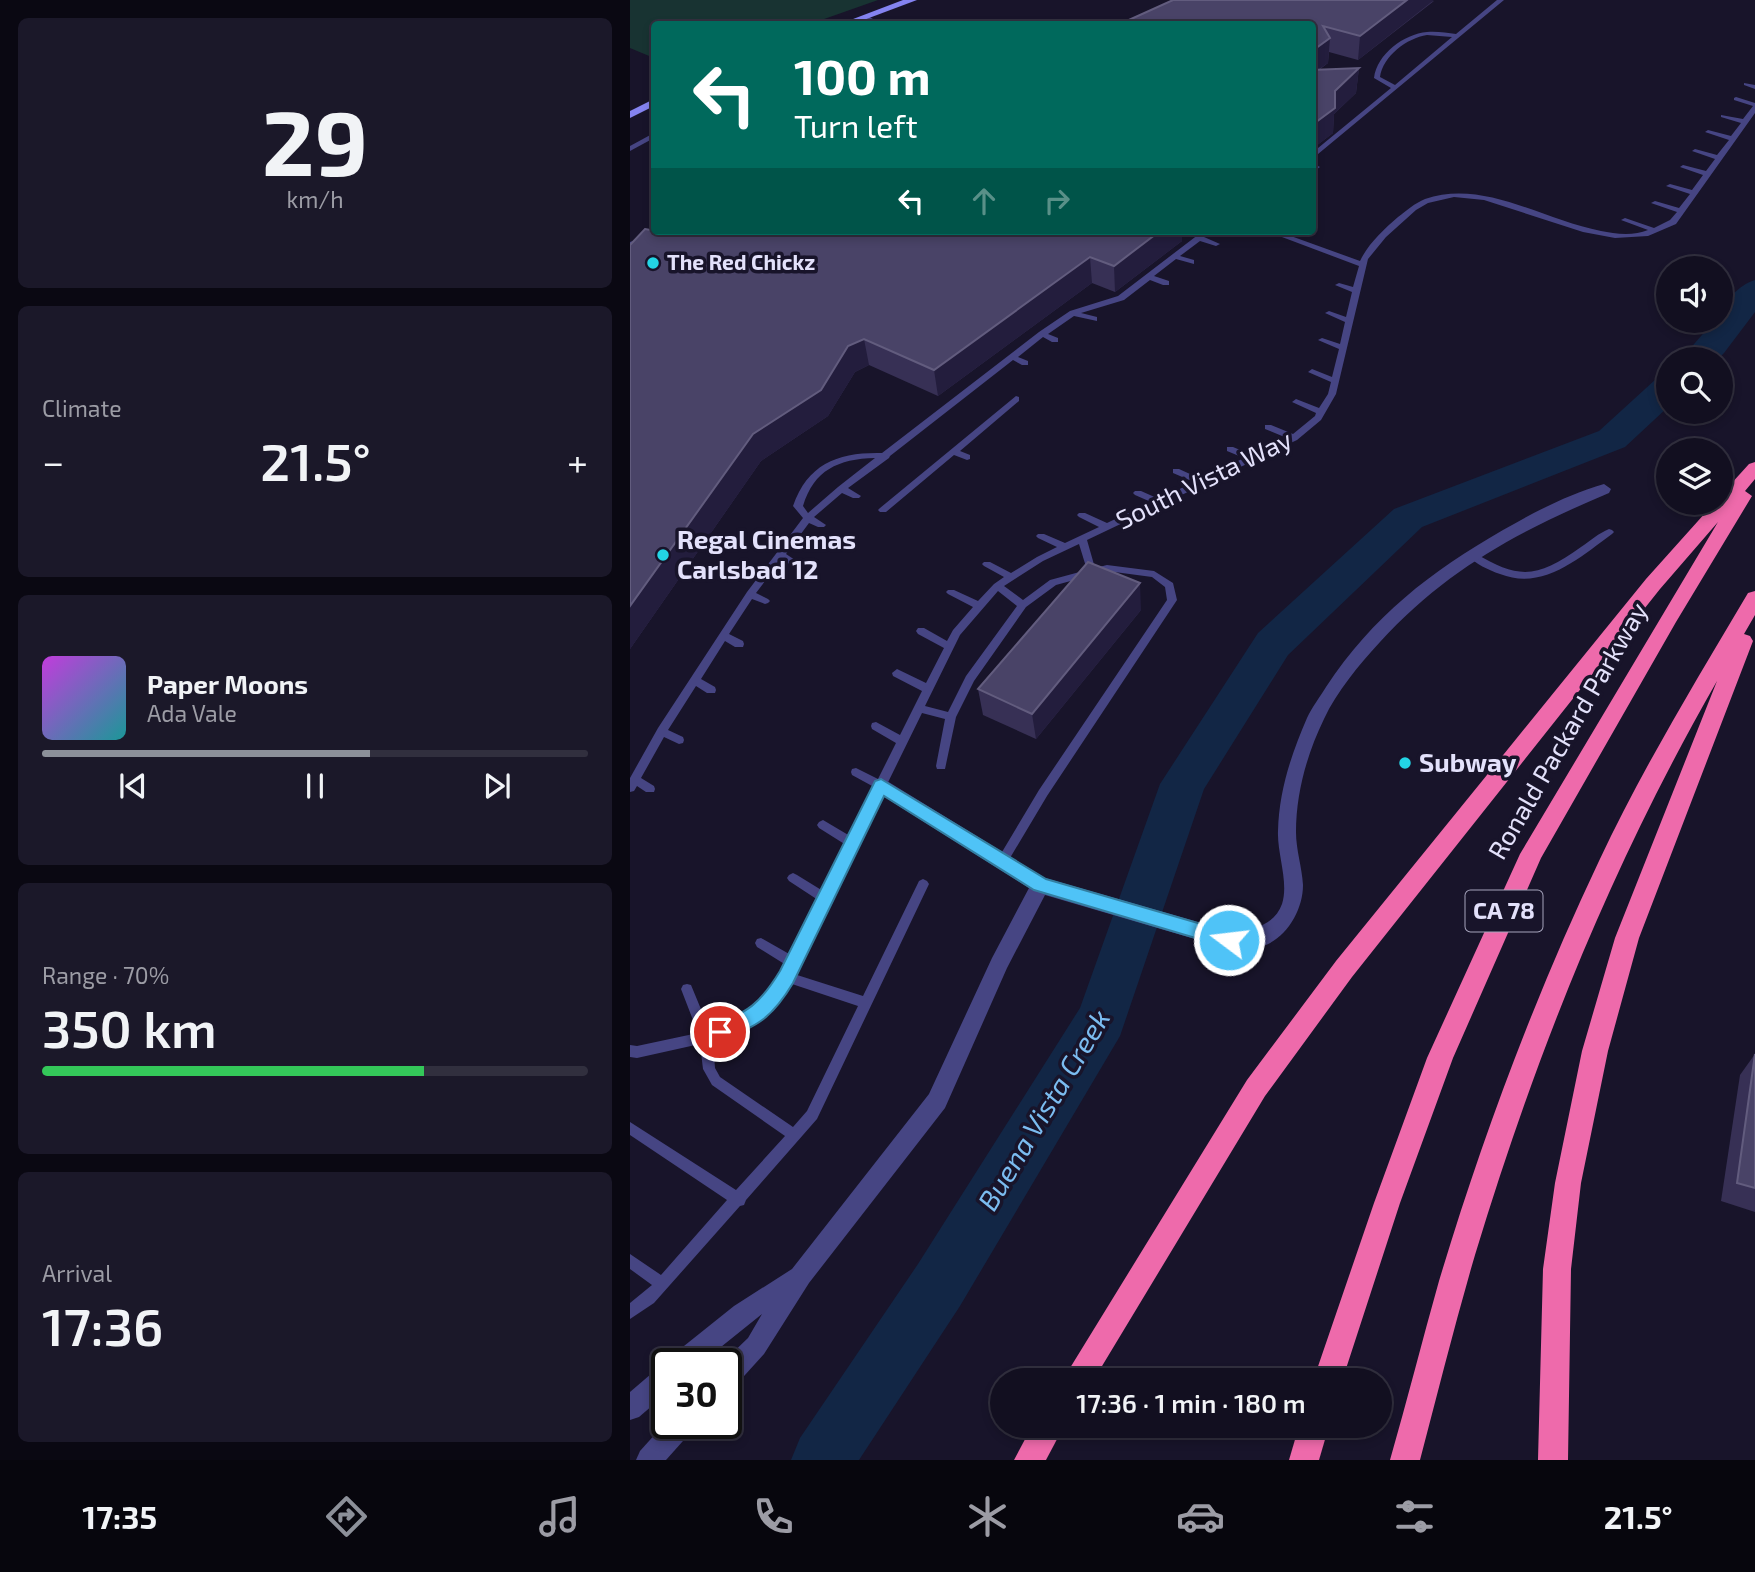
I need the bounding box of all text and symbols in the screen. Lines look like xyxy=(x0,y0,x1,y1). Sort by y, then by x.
text: 100 m xyxy=(794,46,931,105)
icon: left xyxy=(679,49,770,140)
text: 29 xyxy=(262,85,368,194)
text: Turn left xyxy=(794,106,918,144)
icon: left xyxy=(892,182,930,220)
icon: ahead xyxy=(965,182,1003,220)
icon: right xyxy=(1038,182,1076,220)
text: km/h xyxy=(286,185,344,213)
place label: The Red Chickz xyxy=(667,249,815,274)
marker: The Red Chickz xyxy=(645,255,661,271)
map controls xyxy=(1656,256,1733,515)
button: sound xyxy=(1656,256,1733,333)
button: search xyxy=(1656,347,1733,424)
text: Climate xyxy=(42,394,122,422)
street label: South Vista Way xyxy=(1110,423,1297,535)
text: 21.5° xyxy=(260,429,371,491)
text: − xyxy=(42,438,64,484)
text: + xyxy=(567,438,588,484)
button: layers xyxy=(1656,438,1733,515)
place label: Regal Cinemas Carlsbad 12 xyxy=(677,523,856,584)
marker: Regal Cinemas Carlsbad 12 xyxy=(655,547,671,563)
street label: Ronald Packard Parkway xyxy=(1480,596,1653,864)
text: Paper Moons xyxy=(147,668,308,699)
text: Ada Vale xyxy=(147,699,237,727)
place label: Subway xyxy=(1419,746,1517,778)
marker: Subway xyxy=(1397,755,1413,771)
icon: previous xyxy=(114,767,152,805)
icon: pause xyxy=(296,767,334,805)
icon: next xyxy=(478,767,516,805)
road number: CA 78 xyxy=(1466,890,1542,931)
position arrow xyxy=(1192,903,1266,977)
text: Range · 70% xyxy=(42,961,169,989)
text: 350 km xyxy=(42,996,217,1058)
pin xyxy=(690,1002,750,1062)
water label: Buena Vista Creek xyxy=(970,1003,1116,1216)
icon: arrive xyxy=(701,1013,739,1051)
text: Arrival xyxy=(42,1259,112,1287)
text: 17:36 xyxy=(42,1294,163,1356)
speed limit sign: 30 xyxy=(651,1348,742,1439)
text: 17:36 · 1 min · 180 m xyxy=(1076,1387,1306,1418)
icon: directions xyxy=(322,1492,371,1541)
icon: music xyxy=(535,1492,584,1541)
icon: phone xyxy=(749,1492,798,1541)
icon: climate xyxy=(963,1492,1012,1541)
icon: car xyxy=(1176,1492,1225,1541)
icon: filters xyxy=(1390,1492,1439,1541)
text: 17:35 xyxy=(82,1497,157,1535)
text: 21.5° xyxy=(1604,1497,1673,1535)

